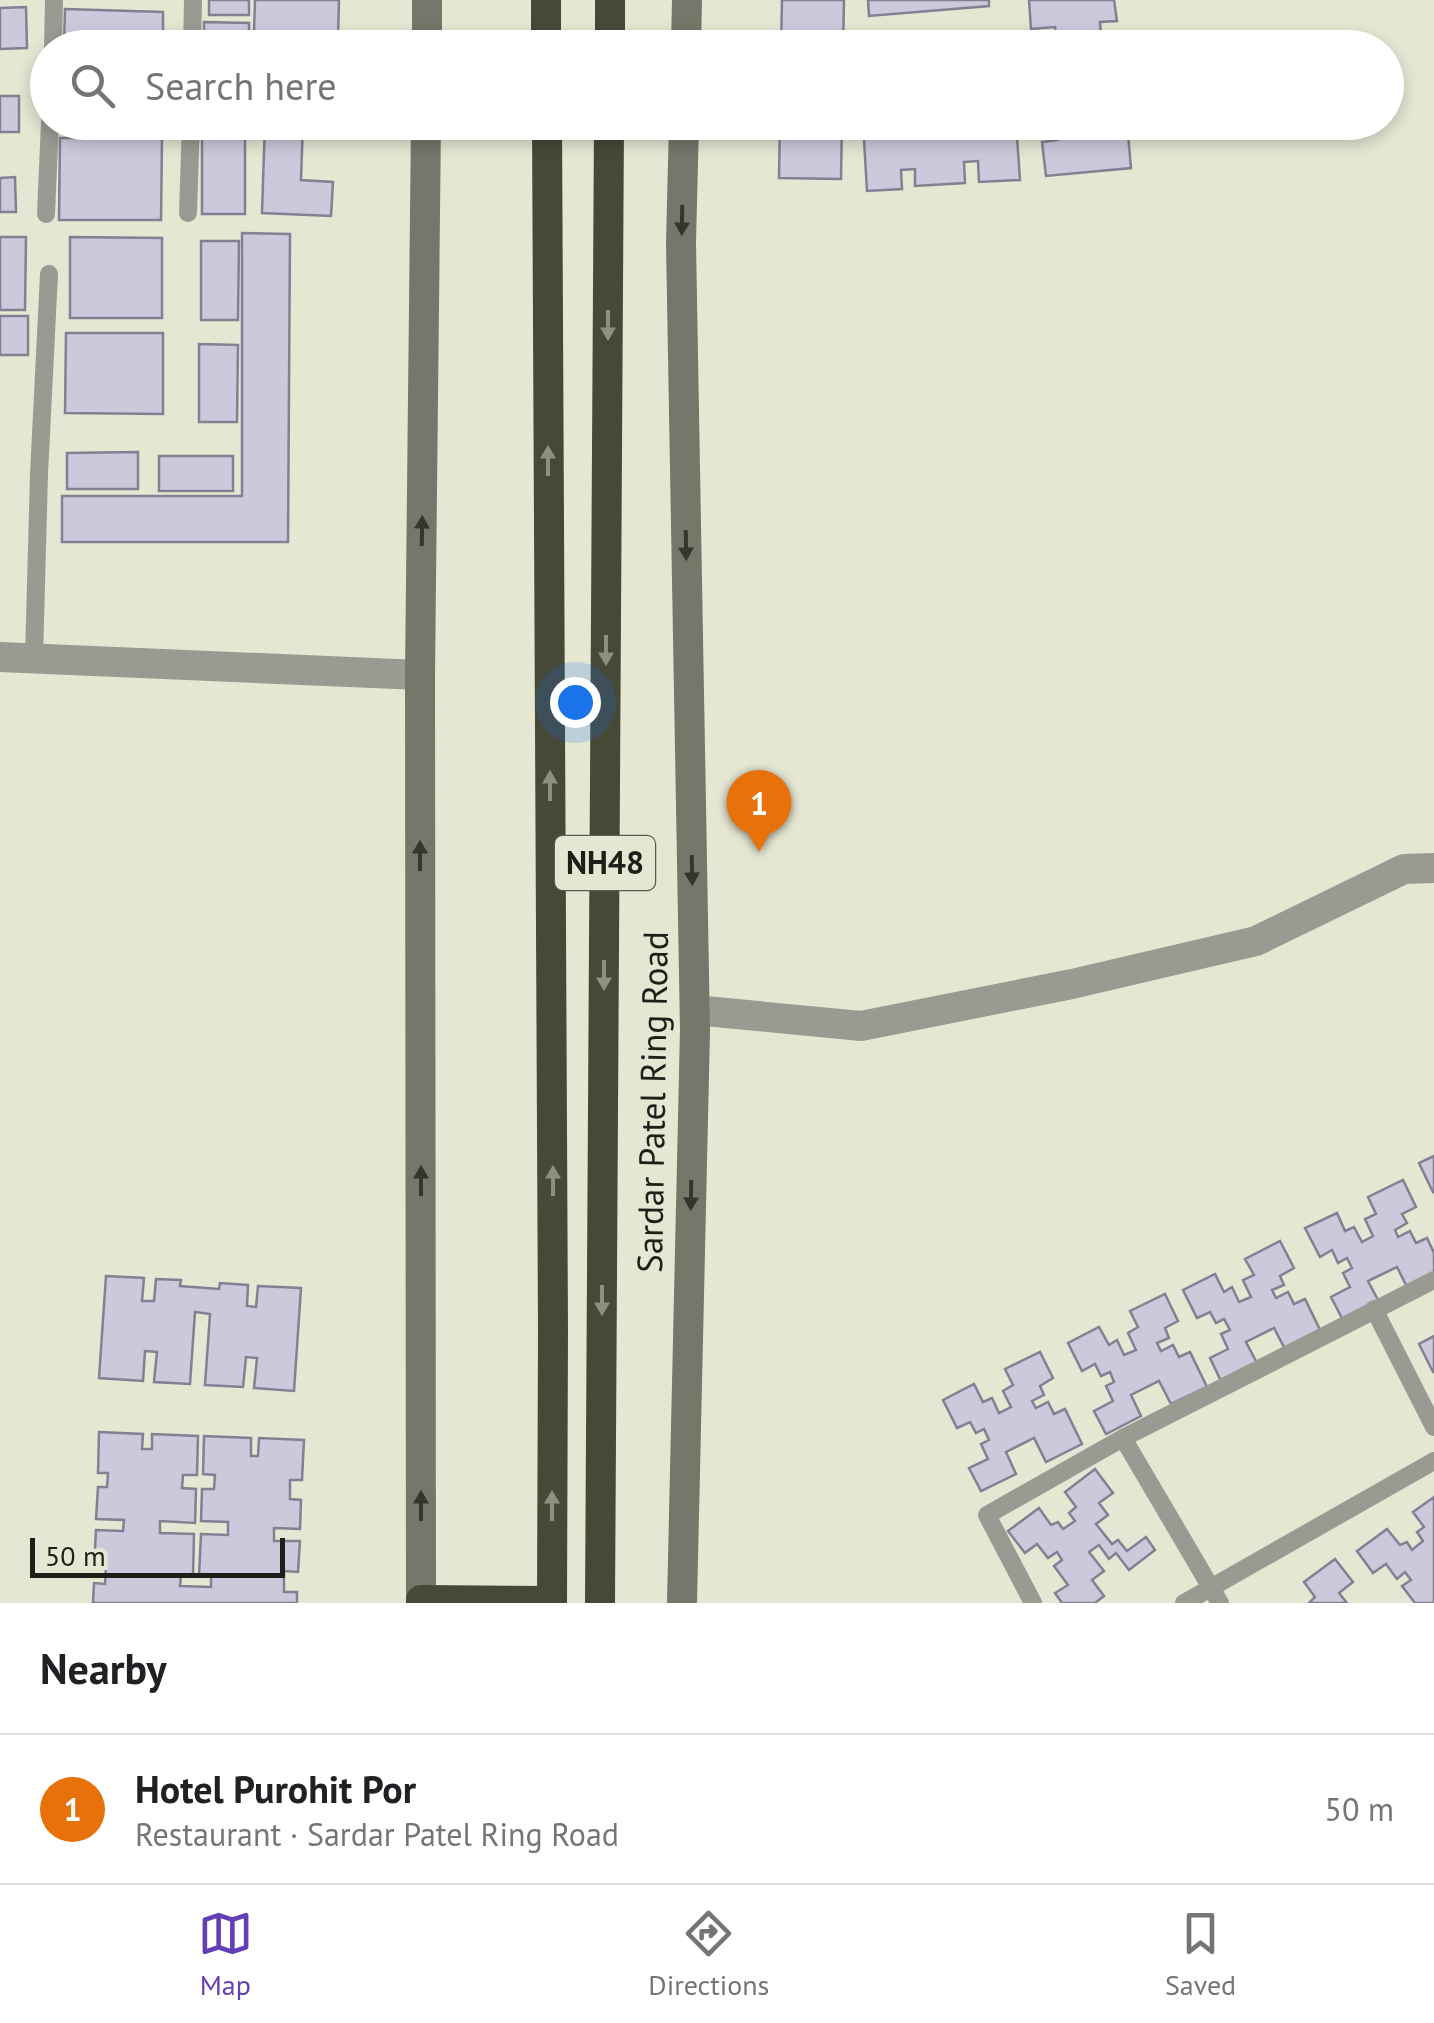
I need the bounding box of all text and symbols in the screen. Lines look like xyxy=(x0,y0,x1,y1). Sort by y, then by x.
search box xyxy=(30,30,1404,140)
icon: search xyxy=(65,58,120,113)
text: Search here xyxy=(145,61,337,110)
one-way arrow xyxy=(673,204,689,236)
one-way arrow xyxy=(600,309,616,341)
one-way arrow xyxy=(540,444,556,476)
one-way arrow xyxy=(414,514,430,546)
one-way arrow xyxy=(679,529,695,561)
one-way arrow xyxy=(598,634,614,666)
your location xyxy=(550,677,601,728)
one-way arrow xyxy=(542,769,558,801)
pin: 1 xyxy=(726,770,792,852)
road number: NH48 xyxy=(555,836,655,890)
one-way arrow xyxy=(412,839,428,871)
one-way arrow xyxy=(684,854,700,886)
street label: Sardar Patel Ring Road xyxy=(626,931,678,1273)
one-way arrow xyxy=(596,959,612,991)
one-way arrow xyxy=(413,1164,429,1196)
one-way arrow xyxy=(544,1164,560,1196)
one-way arrow xyxy=(683,1179,699,1211)
one-way arrow xyxy=(594,1284,610,1316)
one-way arrow xyxy=(413,1489,429,1521)
one-way arrow xyxy=(544,1489,560,1521)
scale bar xyxy=(30,1533,285,1578)
text: 50 m xyxy=(45,1537,106,1574)
text: Nearby xyxy=(40,1641,167,1696)
text: Hotel Purohit Por xyxy=(135,1764,416,1813)
text: 1 xyxy=(63,1788,82,1830)
text: 50 m xyxy=(1325,1788,1394,1830)
text: Restaurant · Sardar Patel Ring Road xyxy=(135,1813,619,1855)
tab: Map xyxy=(198,1906,253,2003)
tab: Directions xyxy=(648,1906,769,2003)
tab: Saved xyxy=(1165,1906,1236,2003)

